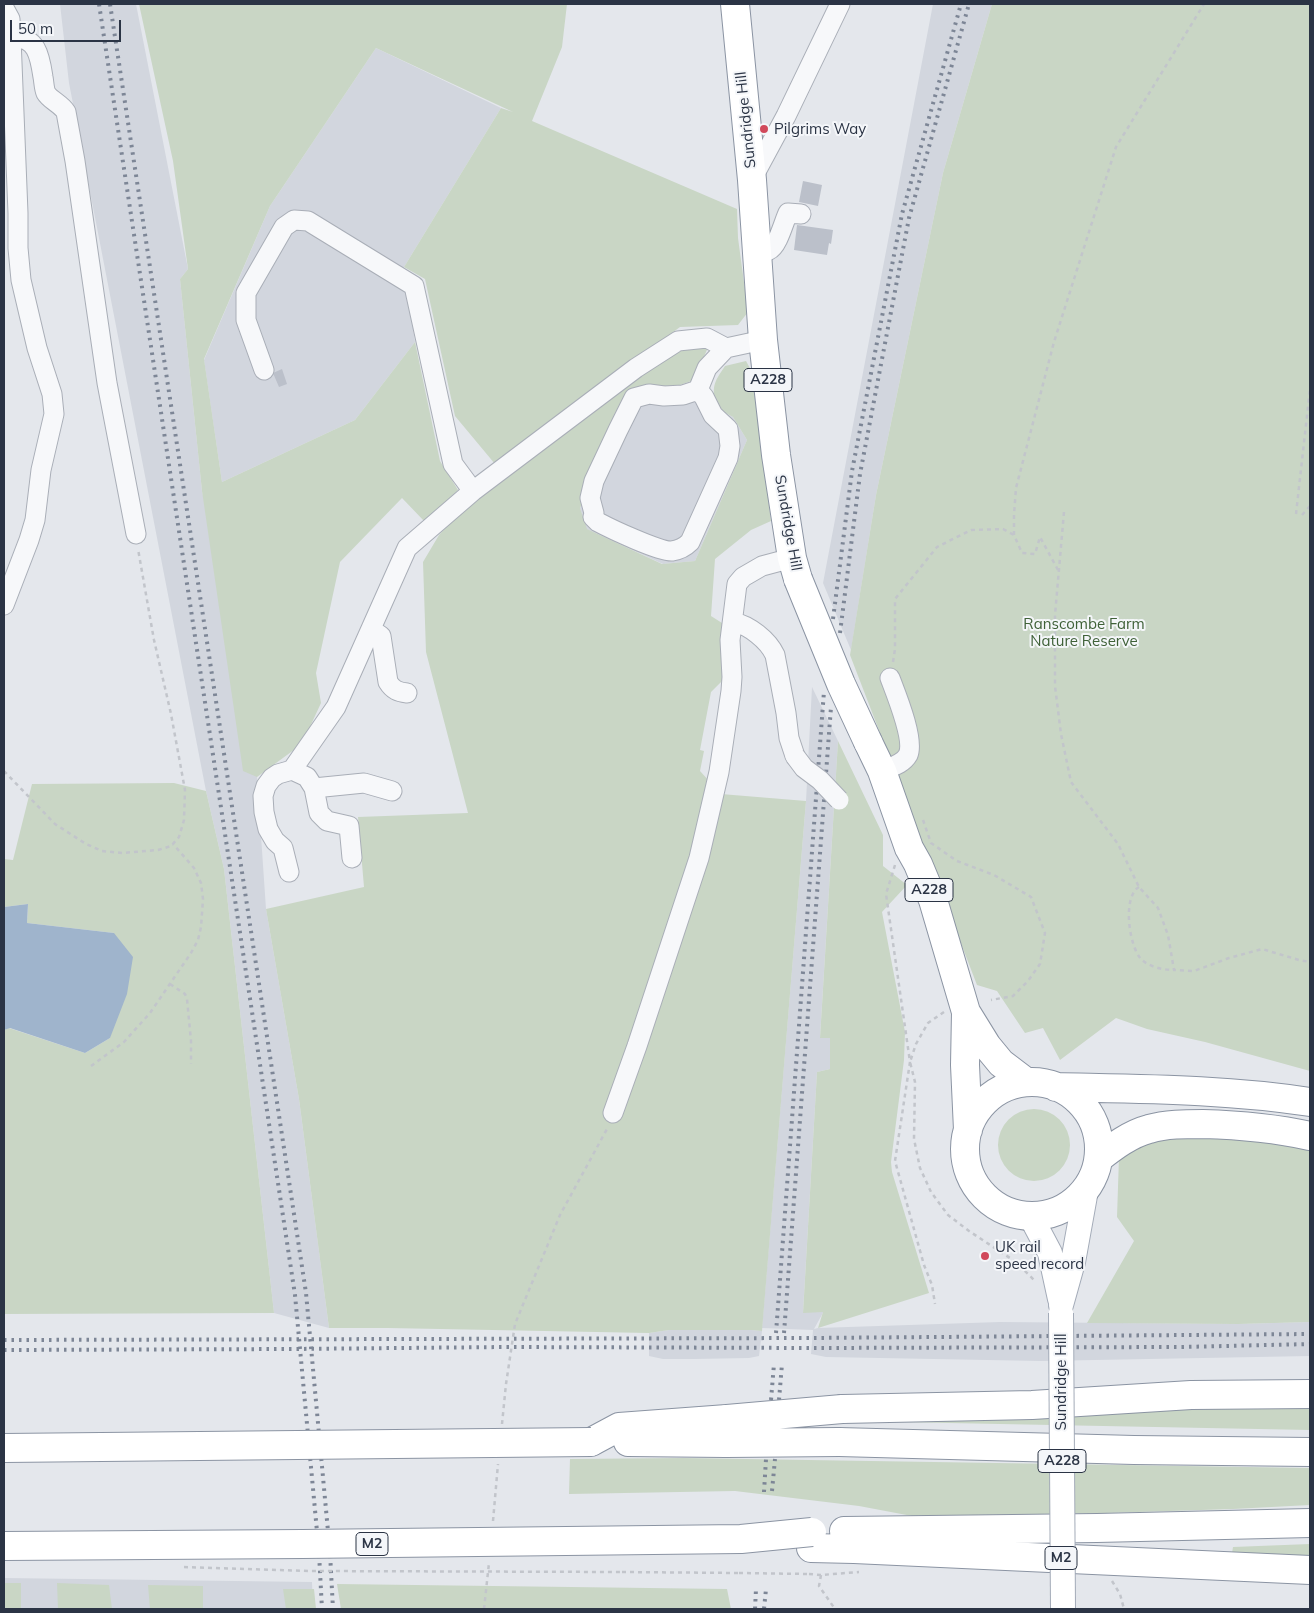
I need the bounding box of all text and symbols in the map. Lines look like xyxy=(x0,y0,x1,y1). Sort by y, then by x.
scale bar xyxy=(12,10,124,42)
text: 50 m xyxy=(18,19,53,38)
street label: Sundridge Hill xyxy=(732,71,760,169)
place label: Pilgrims Way xyxy=(774,120,866,138)
marker: Pilgrims Way xyxy=(758,123,770,135)
road number: A228 xyxy=(744,368,792,392)
street label: Sundridge Hill xyxy=(771,474,805,572)
park label: Ranscombe Farm Nature Reserve xyxy=(1023,615,1145,650)
road number: A228 xyxy=(905,878,953,902)
place label: UK rail speed record xyxy=(995,1238,1084,1273)
marker: UK rail speed record xyxy=(979,1250,991,1262)
street label: Sundridge Hill xyxy=(1052,1333,1070,1431)
road number: A228 xyxy=(1038,1450,1086,1472)
road number: M2 xyxy=(356,1532,388,1556)
road number: M2 xyxy=(1045,1546,1077,1570)

